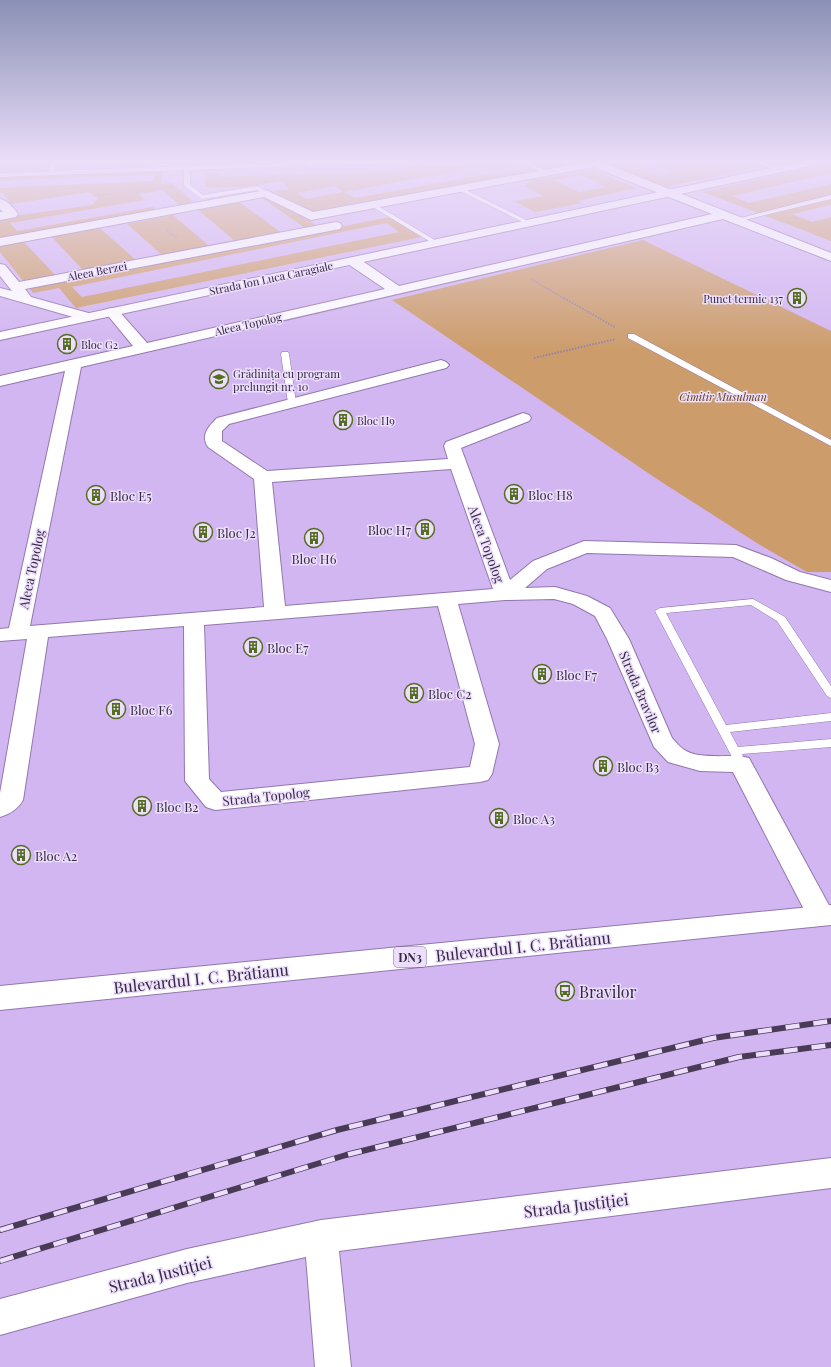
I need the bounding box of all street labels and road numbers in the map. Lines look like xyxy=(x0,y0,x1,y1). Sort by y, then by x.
street label: Strada Ion Luca Caragiale xyxy=(208,257,335,298)
street label: Aleea Berzei xyxy=(65,258,128,284)
street label: Aleea Topolog xyxy=(212,309,283,339)
street label: Aleea Topolog xyxy=(465,502,509,585)
street label: Aleea Topolog xyxy=(14,528,48,611)
street label: Strada Bravilor xyxy=(616,648,666,736)
street label: Strada Topolog xyxy=(222,783,310,809)
street label: Bulevardul I. C. Brătianu xyxy=(434,926,612,966)
road number: DN3 xyxy=(394,947,426,967)
street label: Bulevardul I. C. Brătianu xyxy=(112,958,290,998)
street label: Strada Justiției xyxy=(522,1188,630,1223)
street label: Strada Justiției xyxy=(106,1251,214,1298)

